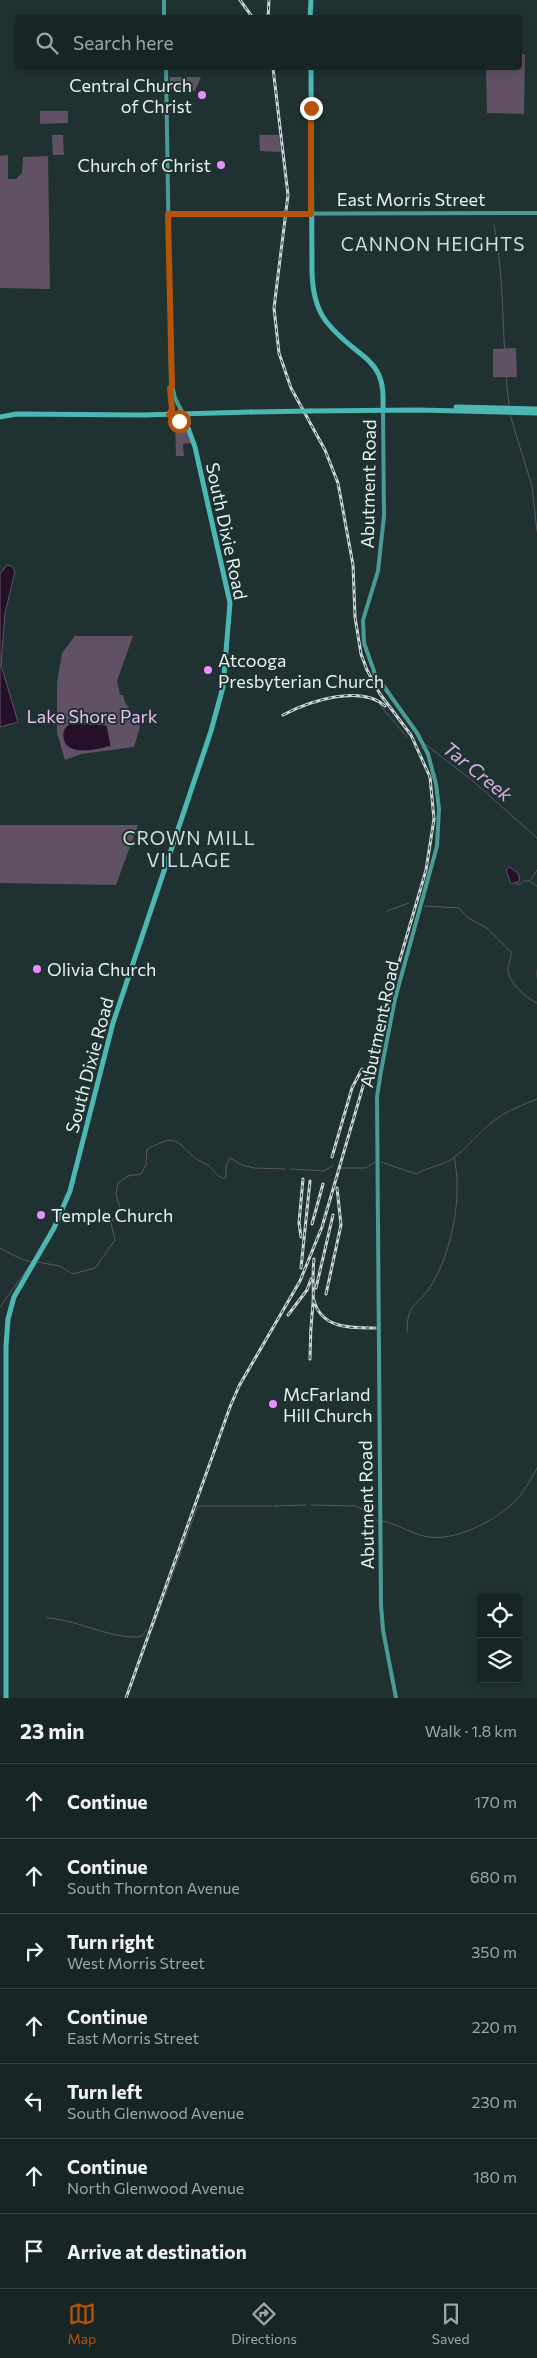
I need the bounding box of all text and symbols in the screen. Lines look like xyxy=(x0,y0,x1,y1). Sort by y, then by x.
search box xyxy=(15,15,522,70)
icon: search xyxy=(33,29,61,57)
text: Search here xyxy=(73,31,173,54)
place label: Central Church of Christ xyxy=(69,74,192,117)
marker: Central Church of Christ xyxy=(196,89,208,101)
route end xyxy=(300,97,323,120)
place label: Church of Christ xyxy=(78,154,211,176)
marker: Church of Christ xyxy=(215,159,227,171)
street label: East Morris Street xyxy=(337,188,485,210)
district label: CANNON HEIGHTS xyxy=(341,232,525,255)
route start xyxy=(168,410,191,433)
street label: Abutment Road xyxy=(356,419,380,549)
street label: South Dixie Road xyxy=(202,460,252,602)
place label: Atcooga Presbyterian Church xyxy=(218,649,384,692)
marker: Atcooga Presbyterian Church xyxy=(202,664,214,676)
park label: Lake Shore Park xyxy=(26,705,158,727)
water label: Tar Creek xyxy=(439,736,518,806)
district label: CROWN MILL VILLAGE xyxy=(122,826,256,871)
place label: Olivia Church xyxy=(47,958,156,980)
street label: Abutment Road xyxy=(355,959,403,1089)
marker: Olivia Church xyxy=(31,963,43,975)
street label: South Dixie Road xyxy=(60,995,118,1135)
place label: Temple Church xyxy=(51,1204,173,1226)
marker: Temple Church xyxy=(35,1209,47,1221)
place label: McFarland Hill Church xyxy=(283,1383,373,1426)
marker: McFarland Hill Church xyxy=(267,1398,279,1410)
street label: Abutment Road xyxy=(354,1440,378,1570)
map controls xyxy=(477,1593,522,1683)
button: locate xyxy=(477,1593,522,1638)
button: layers xyxy=(477,1638,522,1683)
text: 23 min xyxy=(20,1718,85,1743)
text: Walk · 1.8 km xyxy=(425,1721,517,1740)
icon: ahead xyxy=(20,1787,48,1815)
text: Continue xyxy=(67,1790,147,1813)
text: 170 m xyxy=(474,1792,517,1811)
text: Continue xyxy=(67,1855,147,1878)
icon: ahead xyxy=(20,1862,48,1890)
text: 680 m xyxy=(470,1867,517,1886)
text: South Thornton Avenue xyxy=(67,1878,240,1897)
text: Turn right xyxy=(67,1930,154,1953)
icon: right xyxy=(20,1937,48,1965)
text: 350 m xyxy=(471,1942,517,1961)
text: West Morris Street xyxy=(67,1953,205,1972)
text: Continue xyxy=(67,2005,147,2028)
icon: ahead xyxy=(20,2012,48,2040)
text: 220 m xyxy=(472,2017,517,2036)
text: East Morris Street xyxy=(67,2028,199,2047)
text: Turn left xyxy=(67,2080,142,2103)
icon: left xyxy=(20,2087,48,2115)
text: 230 m xyxy=(472,2092,517,2111)
text: South Glenwood Avenue xyxy=(67,2103,244,2122)
text: Continue xyxy=(67,2155,147,2178)
icon: ahead xyxy=(20,2162,48,2190)
text: 180 m xyxy=(473,2167,517,2186)
text: North Glenwood Avenue xyxy=(67,2178,244,2197)
icon: arrive xyxy=(20,2237,48,2265)
text: Arrive at destination xyxy=(67,2240,247,2263)
tab: Map xyxy=(67,2300,96,2347)
tab: Directions xyxy=(231,2300,297,2347)
tab: Saved xyxy=(432,2300,470,2347)

